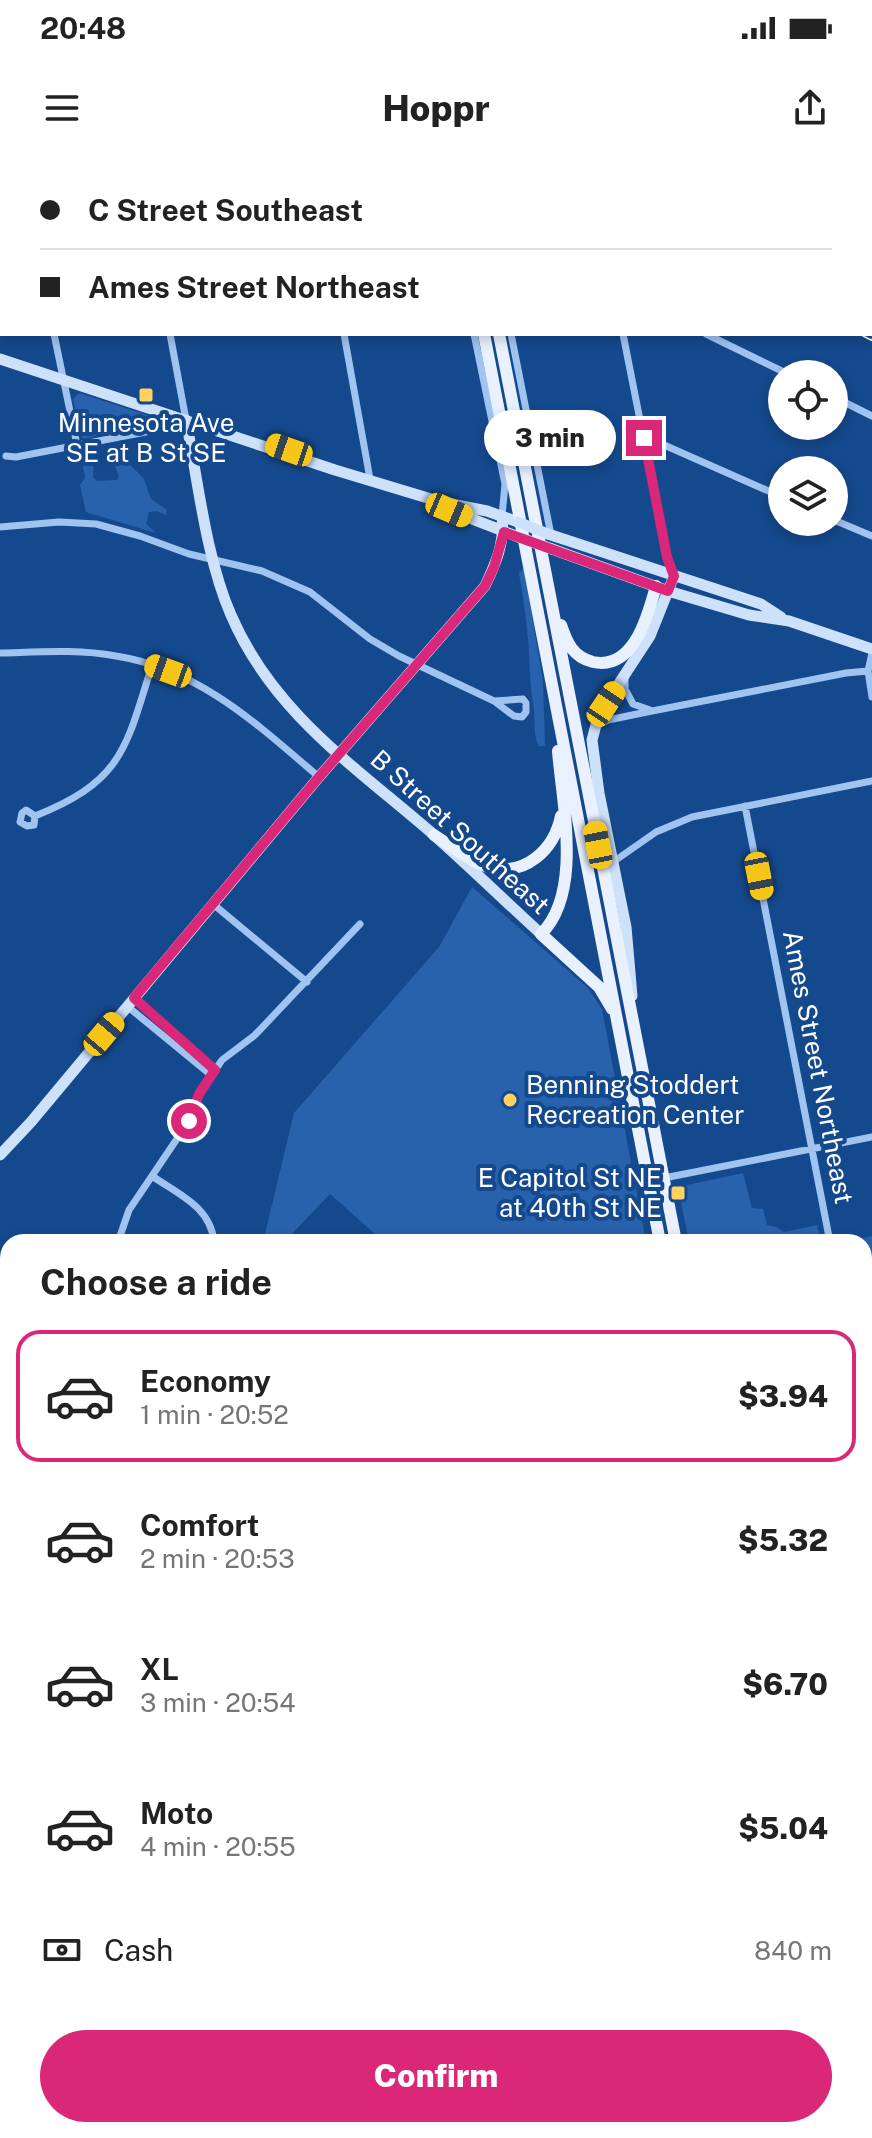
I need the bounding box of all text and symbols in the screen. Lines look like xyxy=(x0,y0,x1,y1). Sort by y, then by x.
text: 20:48 xyxy=(40,10,126,46)
icon: menu xyxy=(40,86,84,130)
icon: share xyxy=(788,86,832,130)
text: Hoppr xyxy=(382,87,490,129)
text: C Street Southeast xyxy=(88,192,363,228)
text: Ames Street Northeast xyxy=(88,269,420,305)
map controls xyxy=(768,360,848,536)
button: locate xyxy=(768,360,848,440)
marker: Minnesota Ave SE at B St SE xyxy=(137,386,155,404)
place label: Minnesota Ave SE at B St SE xyxy=(58,407,234,468)
callout: 3 min xyxy=(484,410,616,466)
route end xyxy=(626,420,662,456)
text: 3 min xyxy=(515,422,585,453)
car xyxy=(262,431,316,469)
button: layers xyxy=(768,456,848,536)
car xyxy=(422,490,476,530)
car xyxy=(141,652,195,690)
car xyxy=(583,677,629,731)
street label: B Street Southeast xyxy=(364,743,556,920)
car xyxy=(582,819,614,871)
car xyxy=(743,850,775,902)
street label: Ames Street Northeast xyxy=(777,927,860,1206)
car xyxy=(79,1008,129,1060)
place label: Benning Stoddert Recreation Center xyxy=(526,1069,744,1130)
marker: Benning Stoddert Recreation Center xyxy=(501,1091,519,1109)
route start xyxy=(171,1103,207,1139)
place label: E Capitol St NE at 40th St NE xyxy=(478,1162,662,1223)
marker: E Capitol St NE at 40th St NE xyxy=(669,1184,687,1202)
text: Choose a ride xyxy=(40,1261,272,1303)
icon: car xyxy=(44,1360,116,1432)
text: Economy xyxy=(140,1363,271,1399)
text: $3.94 xyxy=(738,1378,828,1414)
text: 1 min · 20:52 xyxy=(140,1399,289,1430)
icon: car xyxy=(44,1504,116,1576)
text: Comfort xyxy=(140,1507,259,1543)
text: $5.32 xyxy=(738,1522,828,1558)
text: 2 min · 20:53 xyxy=(140,1543,295,1574)
icon: car xyxy=(44,1648,116,1720)
text: XL xyxy=(140,1651,179,1687)
text: $6.70 xyxy=(742,1666,828,1702)
text: 3 min · 20:54 xyxy=(140,1687,296,1718)
icon: car xyxy=(44,1792,116,1864)
text: Moto xyxy=(140,1795,213,1831)
text: $5.04 xyxy=(738,1810,828,1846)
text: 4 min · 20:55 xyxy=(140,1831,296,1862)
icon: cash xyxy=(40,1928,84,1972)
text: Cash xyxy=(104,1932,173,1968)
text: 840 m xyxy=(754,1935,832,1966)
button: Confirm xyxy=(40,2030,832,2122)

